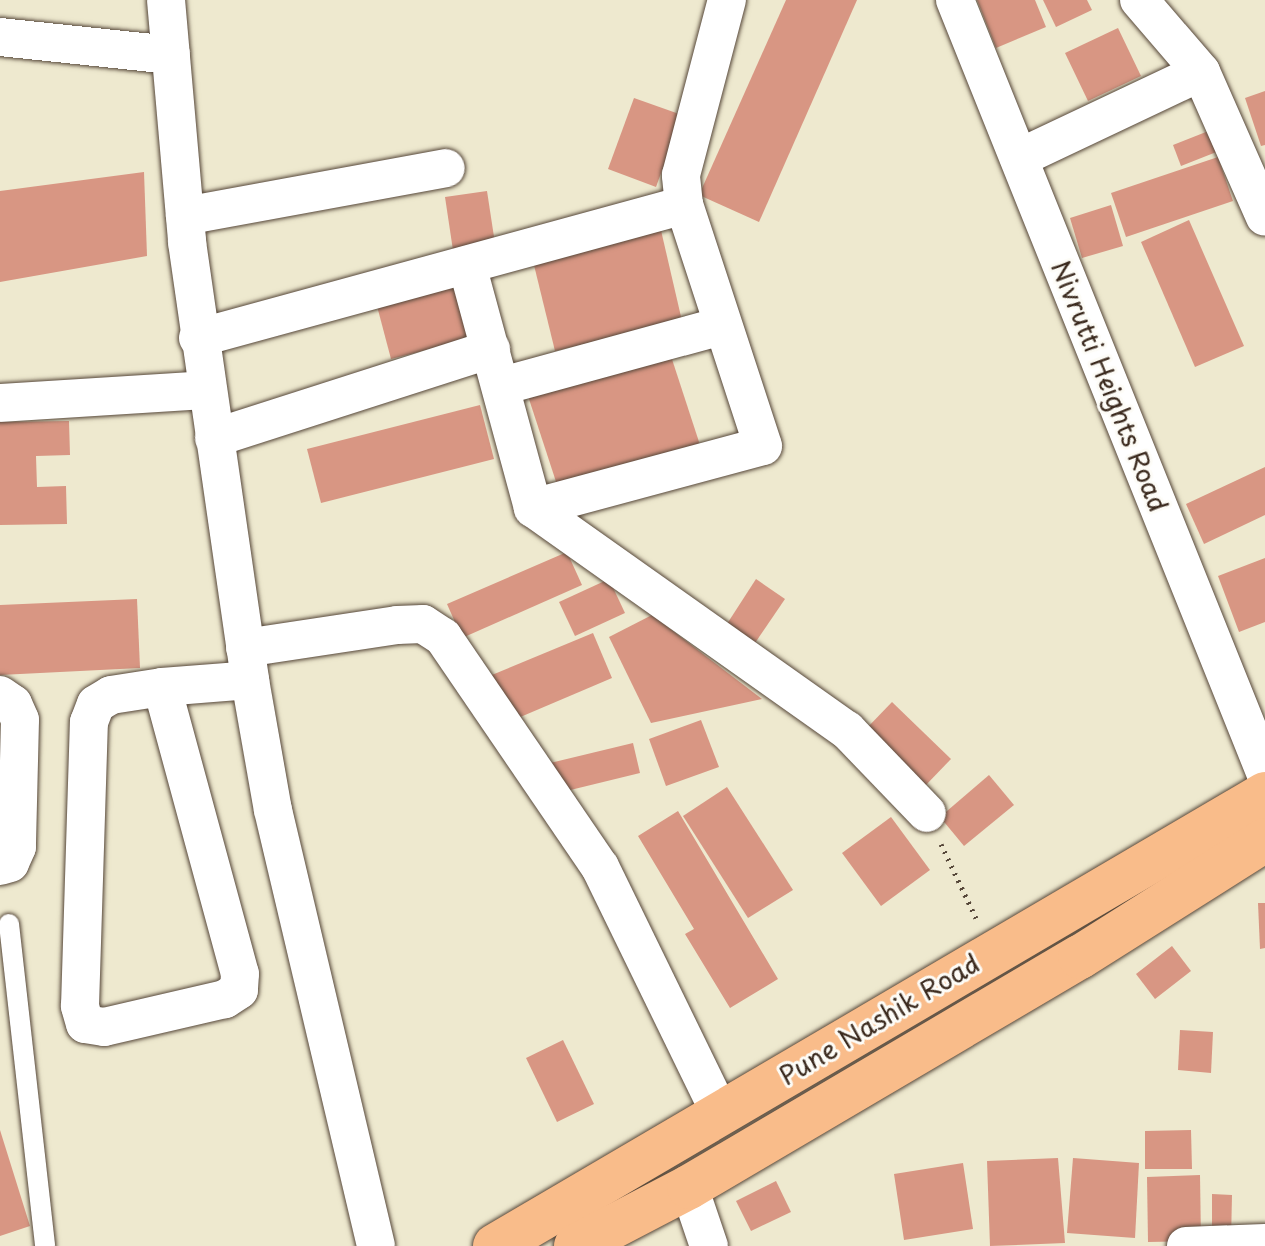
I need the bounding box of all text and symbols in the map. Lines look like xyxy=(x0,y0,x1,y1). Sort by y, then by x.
street label: Nivrutti Heights Road xyxy=(1045,256,1175,516)
street label: Pune Nashik Road xyxy=(773,947,985,1091)

